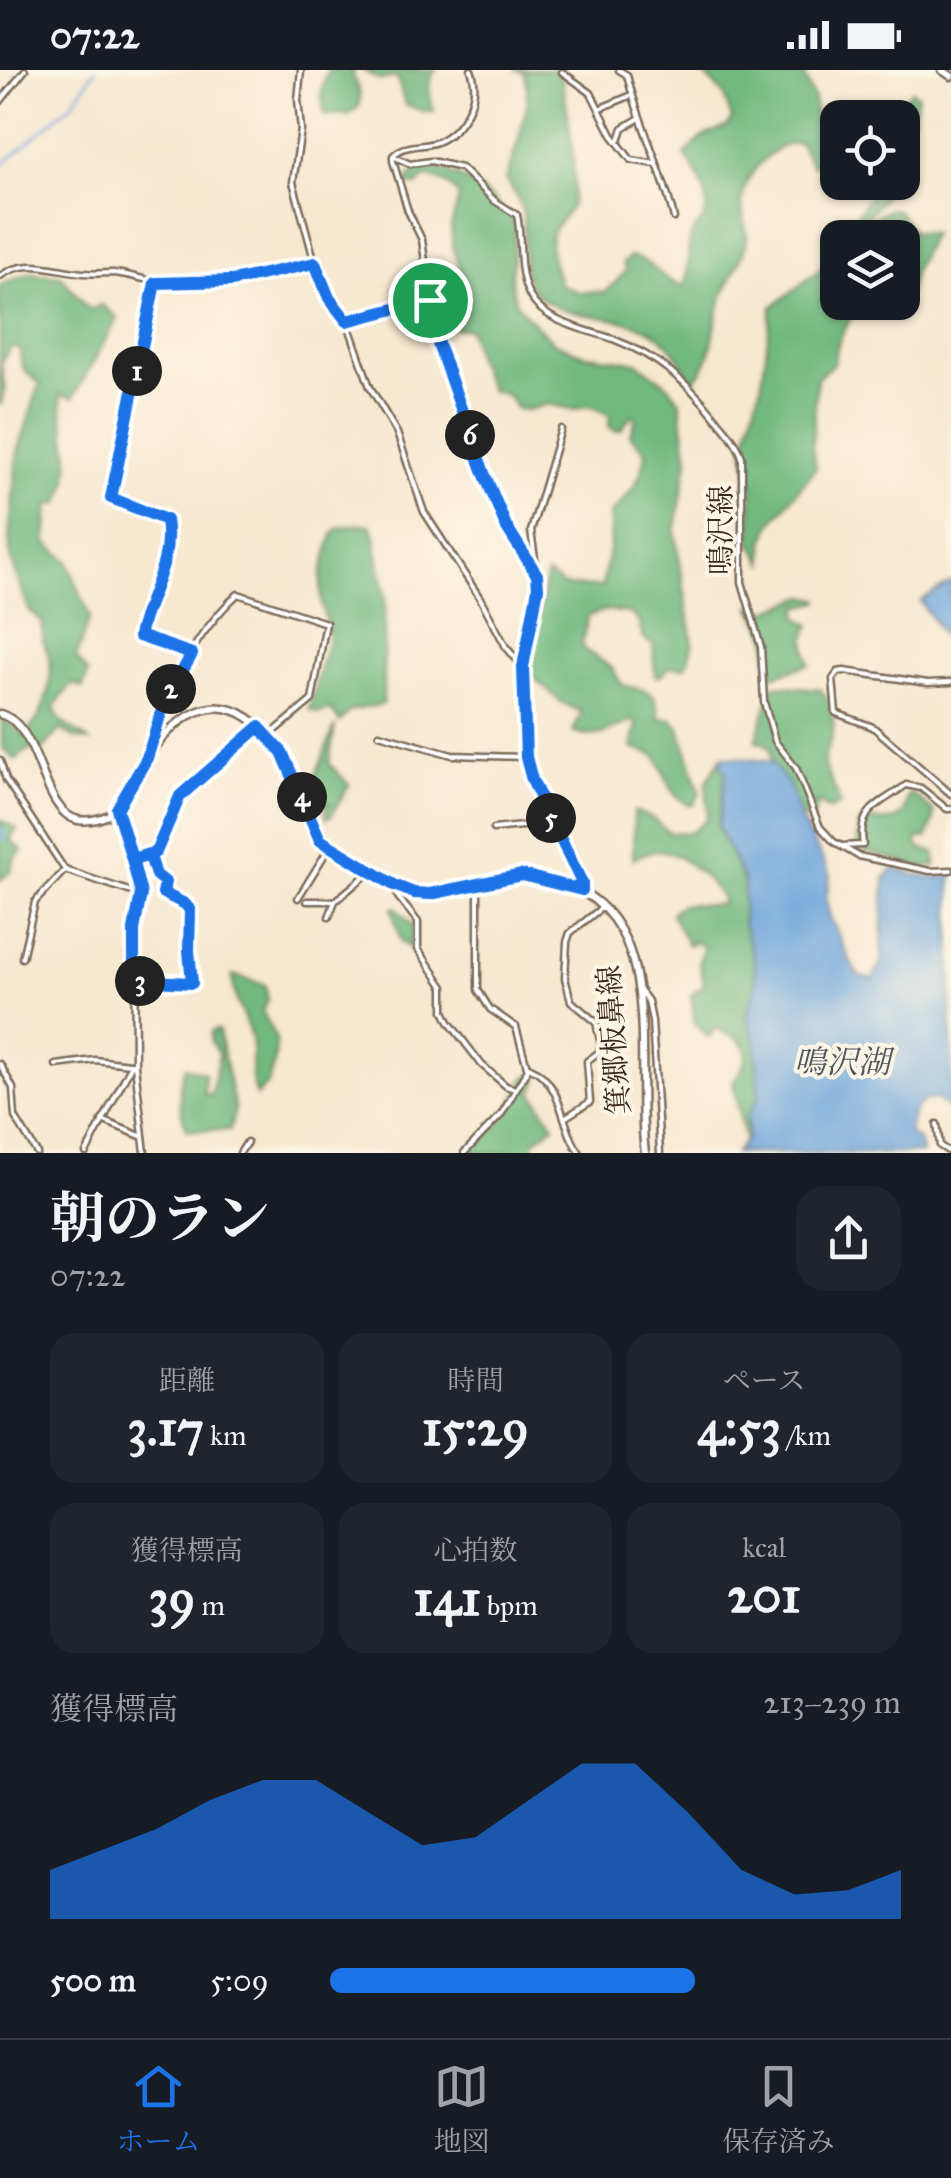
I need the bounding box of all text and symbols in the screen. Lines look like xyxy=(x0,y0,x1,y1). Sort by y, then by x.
text: 07:22 xyxy=(50,12,139,58)
map controls xyxy=(820,100,920,320)
button: locate xyxy=(820,100,920,200)
button: layers xyxy=(820,220,920,320)
pin xyxy=(388,258,473,343)
icon: arrive xyxy=(403,273,458,328)
pin: 1 xyxy=(112,346,162,396)
text: 1 xyxy=(131,353,143,388)
pin: 6 xyxy=(445,410,495,460)
text: 6 xyxy=(463,417,477,452)
street label: 鳴沢線 xyxy=(703,485,739,575)
pin: 2 xyxy=(146,664,196,714)
text: 2 xyxy=(164,671,178,706)
pin: 4 xyxy=(277,772,327,822)
text: 4 xyxy=(294,779,310,814)
pin: 5 xyxy=(526,793,576,843)
text: 5 xyxy=(544,800,558,835)
pin: 3 xyxy=(115,956,165,1006)
text: 3 xyxy=(134,963,146,998)
street label: 箕郷板鼻線 xyxy=(591,964,637,1116)
water label: 鳴沢湖 xyxy=(794,1043,895,1082)
text: 朝のラン xyxy=(50,1185,270,1252)
button: share xyxy=(796,1186,901,1291)
text: 07:22 xyxy=(50,1256,125,1295)
text: 距離 xyxy=(159,1363,215,1398)
text: 時間 xyxy=(447,1363,504,1398)
text: ペース xyxy=(723,1363,805,1398)
text: 3.17 xyxy=(127,1398,204,1459)
text: 15:29 xyxy=(422,1398,529,1459)
text: 4:53 xyxy=(697,1398,781,1459)
text: km xyxy=(204,1418,247,1453)
text: /km xyxy=(781,1418,831,1453)
text: kcal xyxy=(742,1530,786,1565)
text: 獲得標高 xyxy=(131,1533,243,1568)
text: 心拍数 xyxy=(433,1533,518,1568)
text: 201 xyxy=(728,1565,801,1626)
text: 39 xyxy=(149,1568,195,1629)
text: 141 xyxy=(413,1568,481,1629)
text: m xyxy=(195,1588,225,1623)
text: bpm xyxy=(481,1588,538,1623)
text: 213–239 m xyxy=(763,1683,901,1722)
text: 獲得標高 xyxy=(50,1690,178,1729)
text: 500 m xyxy=(50,1961,136,2000)
text: 5:09 xyxy=(210,1961,269,2000)
tab: ホーム xyxy=(116,2059,201,2159)
tab: 地図 xyxy=(433,2059,490,2159)
tab: 保存済み xyxy=(722,2059,835,2159)

